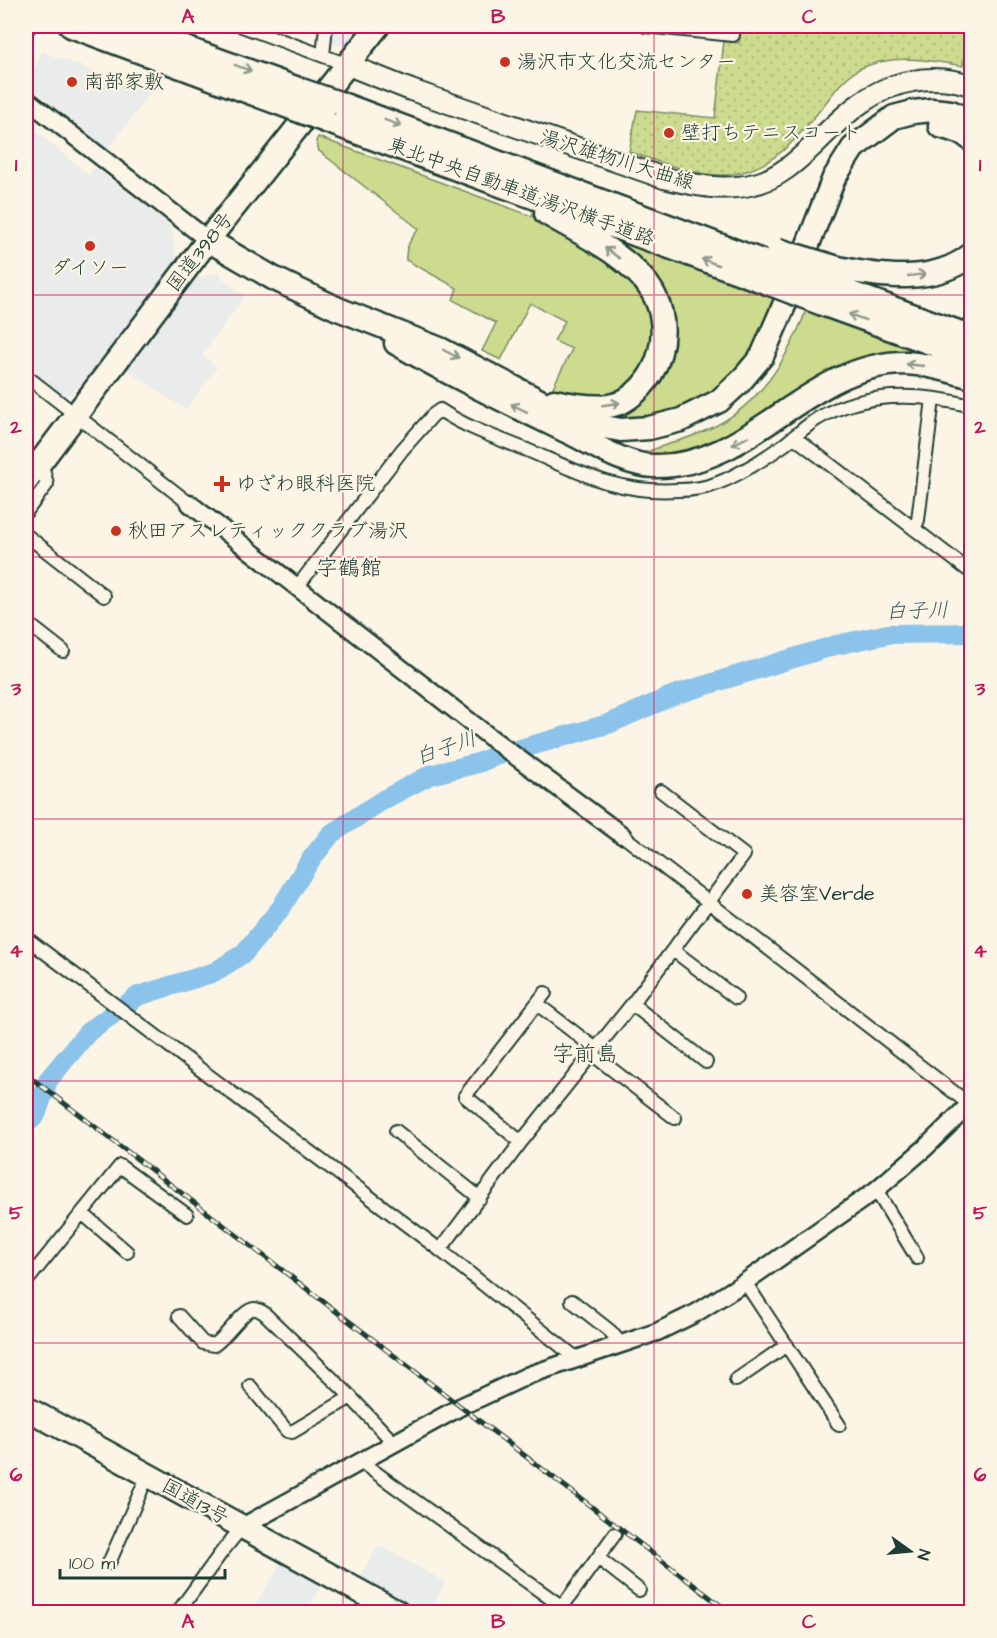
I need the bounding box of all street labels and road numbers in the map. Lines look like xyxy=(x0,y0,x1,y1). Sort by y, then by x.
street label: 湯沢雄物川大曲線 xyxy=(536,123,698,197)
street label: 東北中央自動車道;湯沢横手道路 xyxy=(383,131,659,253)
street label: 国道398号 xyxy=(160,206,240,298)
street label: 国道13号 xyxy=(156,1472,234,1532)

